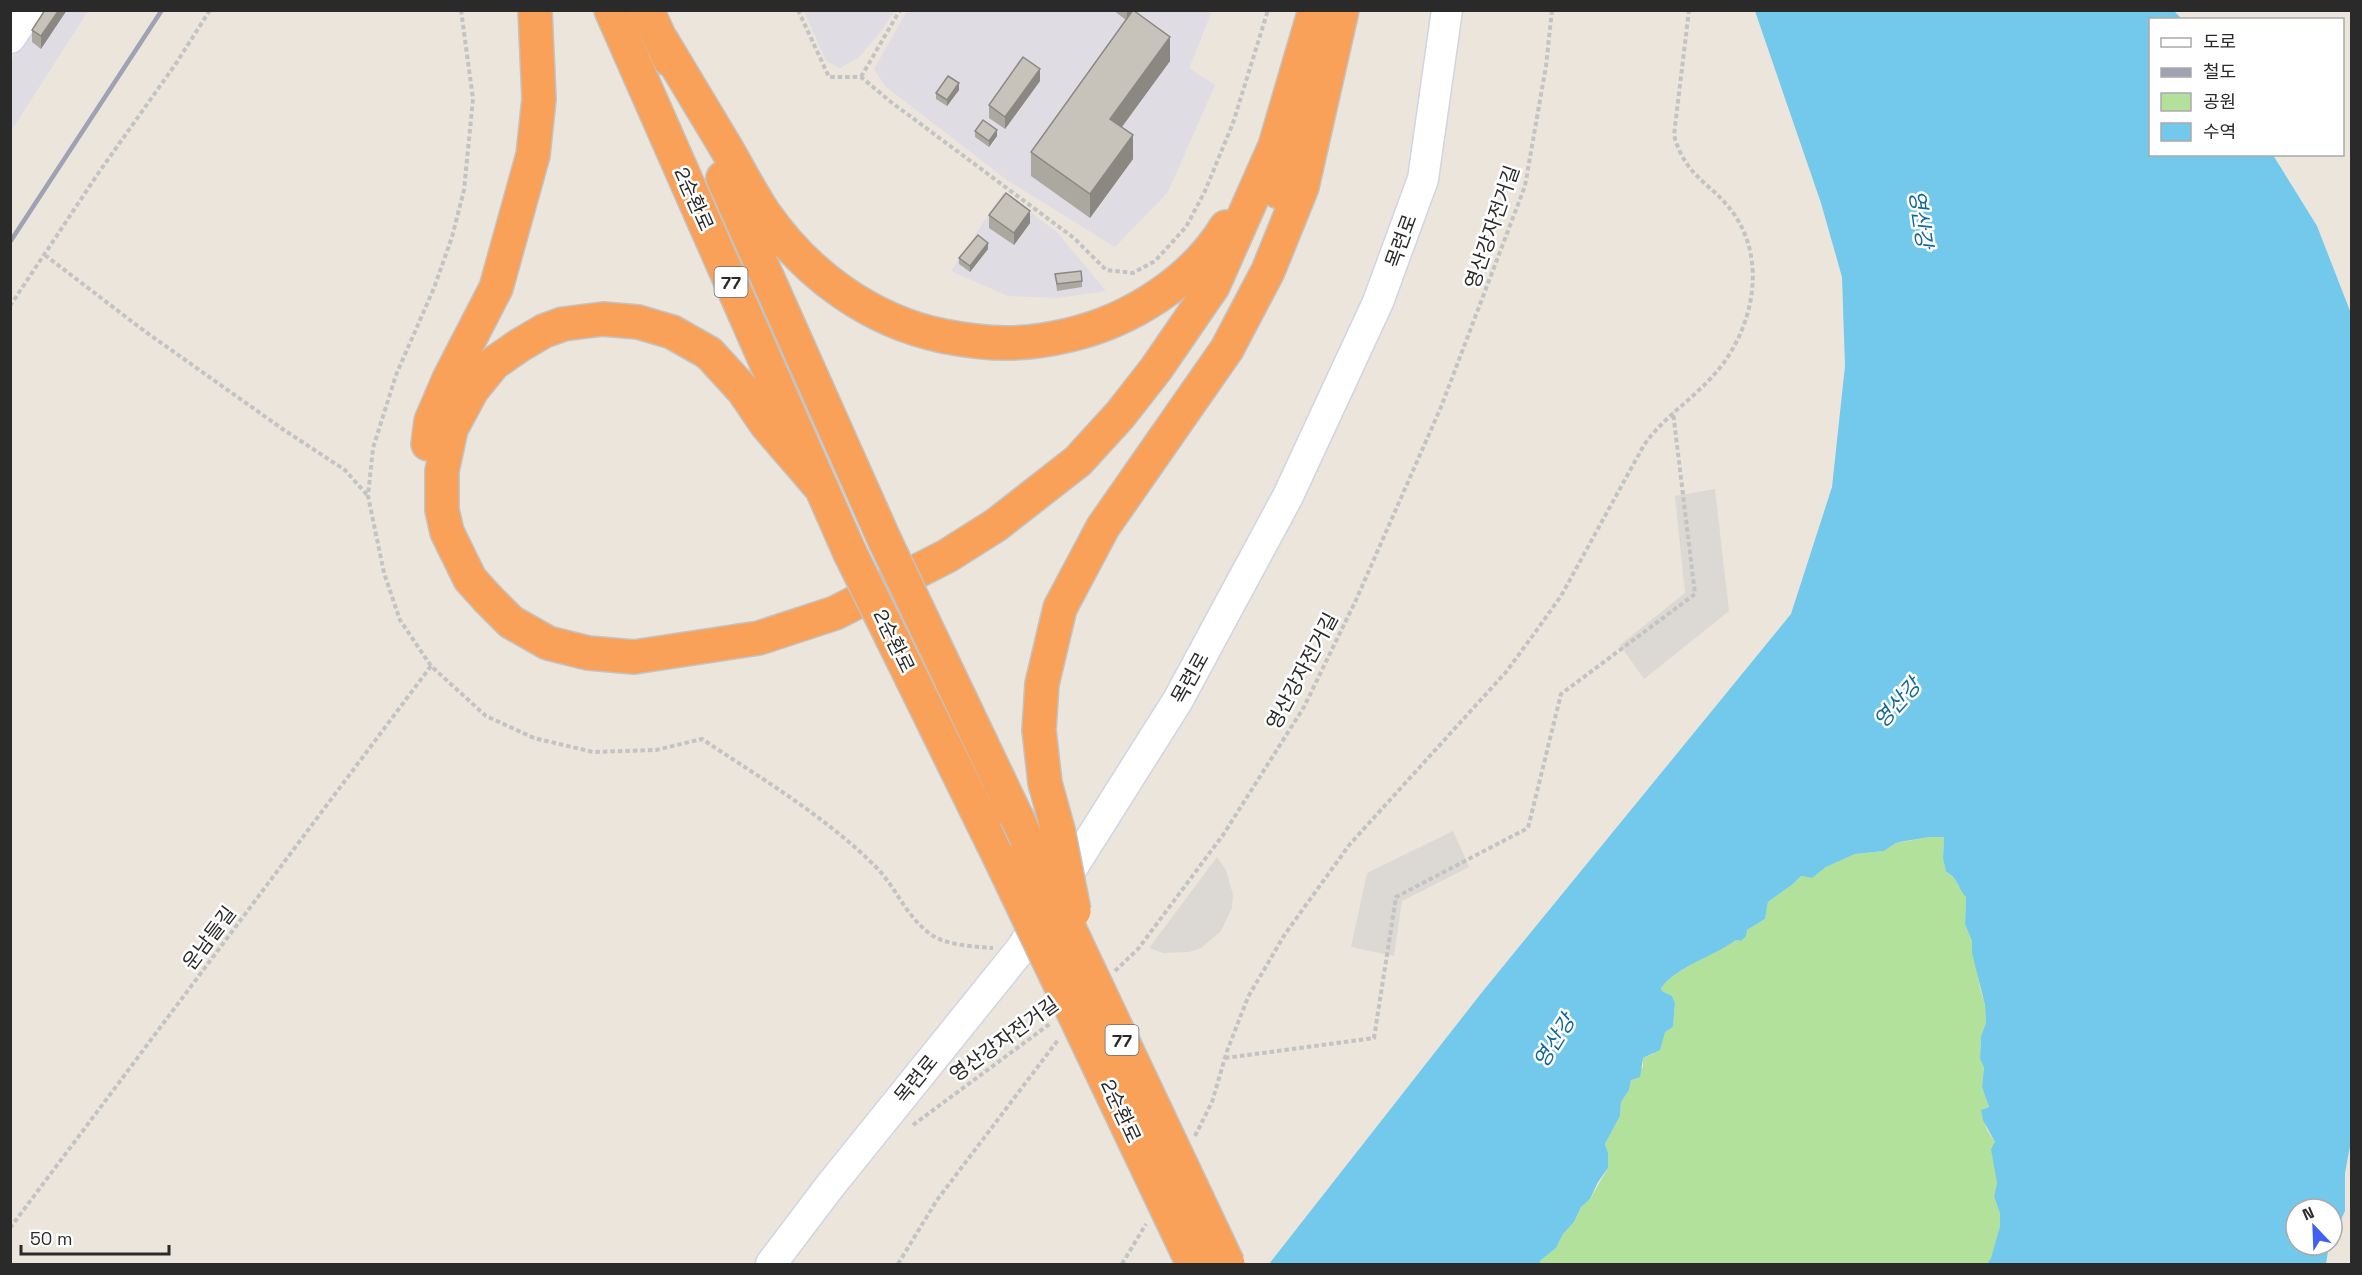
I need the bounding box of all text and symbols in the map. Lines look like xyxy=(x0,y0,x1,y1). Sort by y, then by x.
legend xyxy=(2149,18,2344,156)
text: 도로 xyxy=(2203,30,2236,53)
text: 철도 xyxy=(2203,60,2236,83)
text: 공원 xyxy=(2203,90,2236,113)
text: 수역 xyxy=(2203,120,2236,143)
street label: 영산강자전거길 xyxy=(1459,162,1525,292)
street label: 2순환로 xyxy=(668,163,720,235)
water label: 영산강 xyxy=(1904,188,1939,252)
street label: 목련로 xyxy=(1379,211,1423,271)
road number: 77 xyxy=(714,267,748,297)
street label: 2순환로 xyxy=(868,605,920,677)
street label: 영산강자전거길 xyxy=(1260,608,1344,734)
street label: 목련로 xyxy=(1165,648,1215,708)
water label: 영산강 xyxy=(1868,670,1928,734)
street label: 운남들길 xyxy=(176,901,242,975)
street label: 영산강자전거길 xyxy=(944,991,1064,1087)
water label: 영산강 xyxy=(1527,1007,1582,1073)
road number: 77 xyxy=(1106,1025,1138,1055)
street label: 목련로 xyxy=(889,1049,943,1109)
street label: 2순환로 xyxy=(1095,1075,1147,1147)
north arrow xyxy=(2284,1197,2344,1257)
text: N xyxy=(2299,1202,2317,1225)
scale bar xyxy=(21,1218,170,1256)
text: 50 m xyxy=(30,1227,72,1250)

